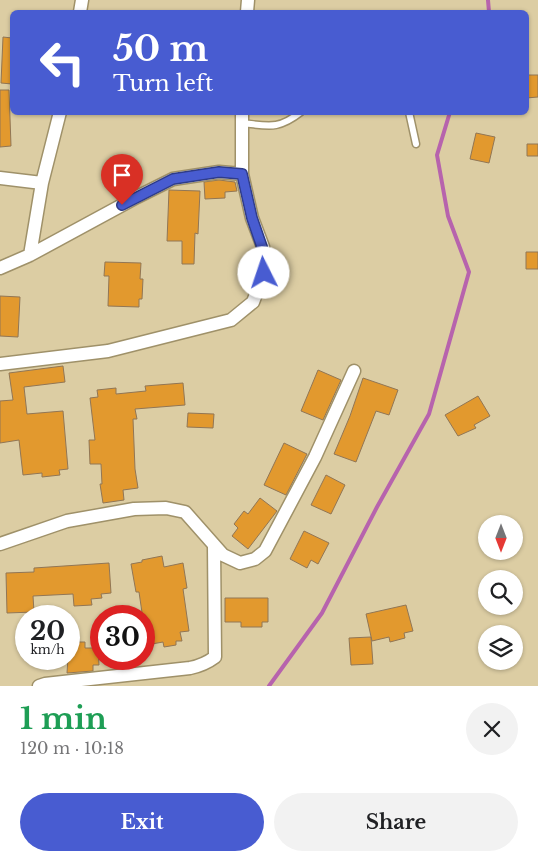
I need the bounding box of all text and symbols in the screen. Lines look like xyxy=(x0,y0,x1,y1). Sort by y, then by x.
text: 50 m xyxy=(113,27,208,70)
icon: left xyxy=(30,30,95,95)
text: Turn left xyxy=(113,70,213,97)
pin xyxy=(101,154,143,205)
icon: arrive xyxy=(108,161,136,189)
position arrow xyxy=(237,246,289,298)
north arrow xyxy=(478,515,522,560)
map controls xyxy=(478,515,523,670)
button: search xyxy=(478,570,523,615)
speed limit sign: 30 xyxy=(90,605,155,670)
text: 20 xyxy=(30,616,65,647)
button: layers xyxy=(478,625,523,670)
text: km/h xyxy=(30,642,65,657)
text: 1 min xyxy=(20,700,107,737)
button: close xyxy=(466,703,518,755)
text: 120 m · 10:18 xyxy=(20,738,124,758)
button: Exit xyxy=(20,793,264,851)
button: Share xyxy=(274,793,518,851)

